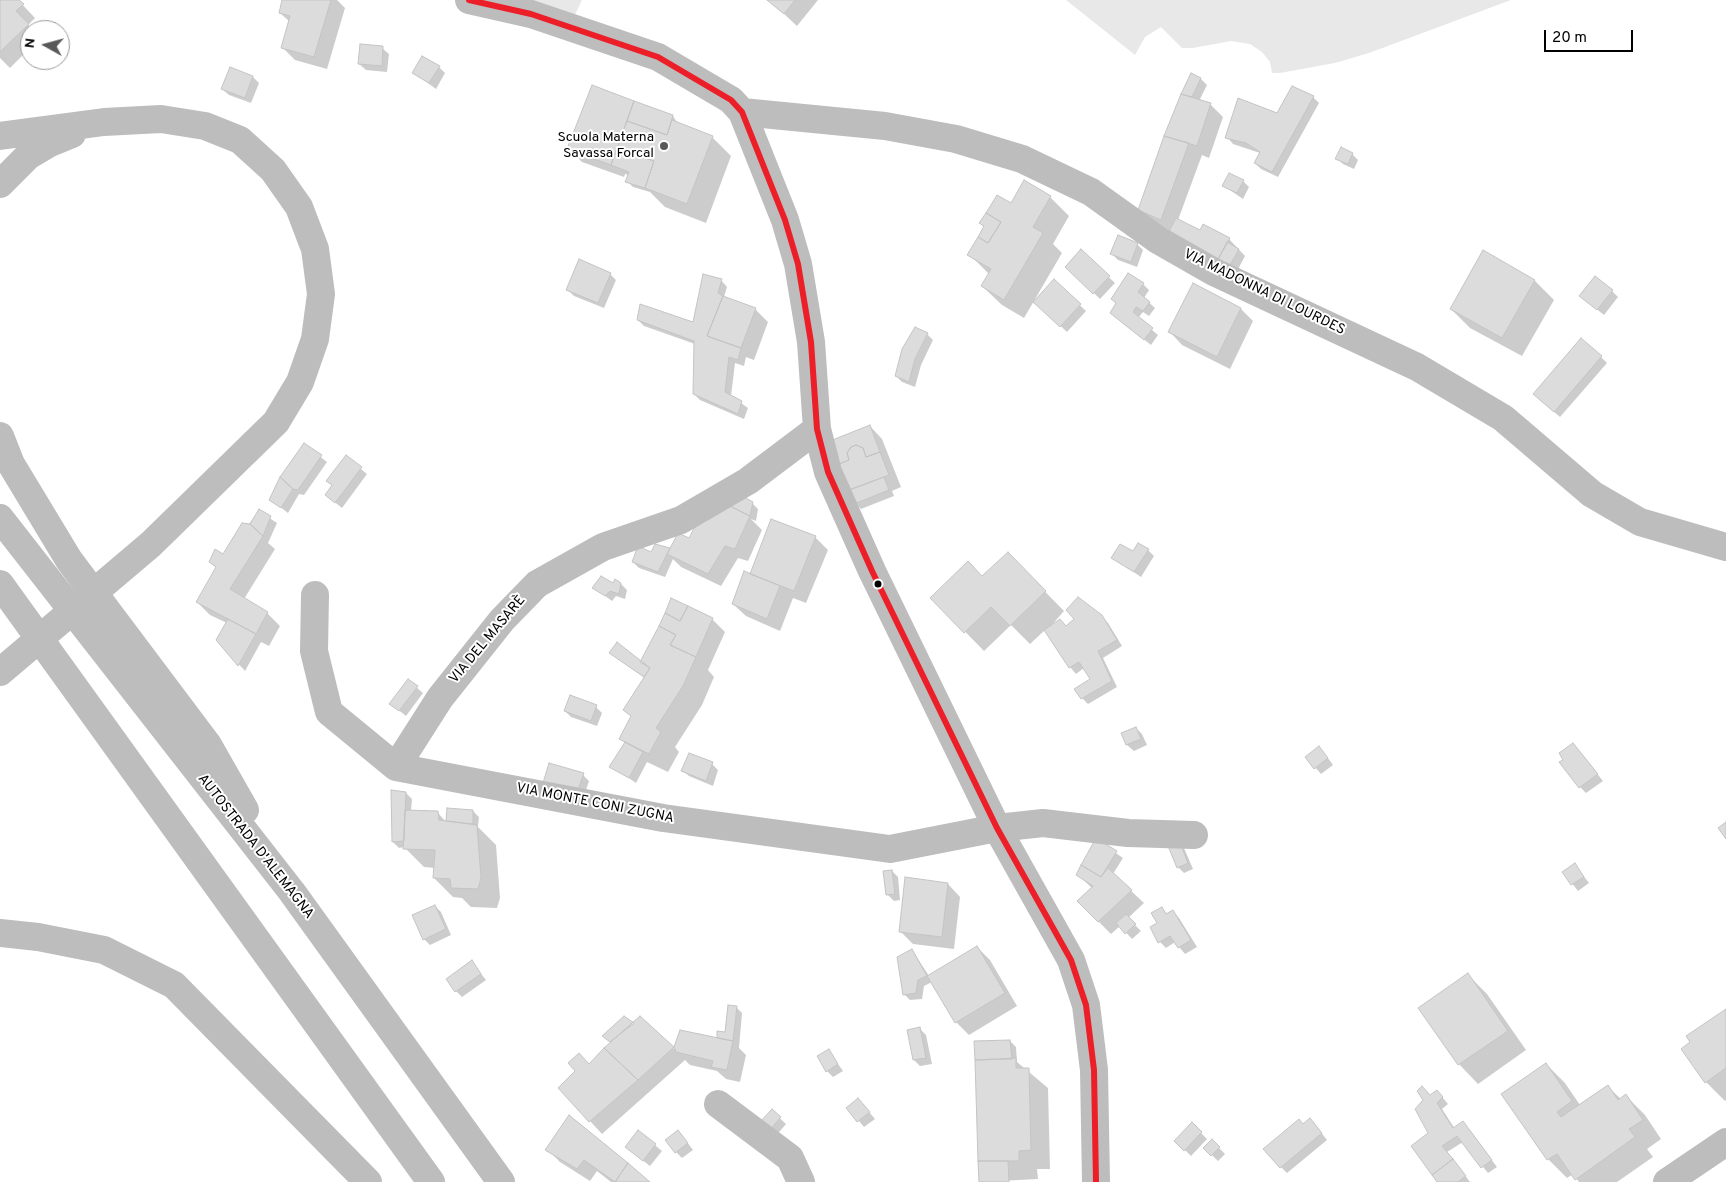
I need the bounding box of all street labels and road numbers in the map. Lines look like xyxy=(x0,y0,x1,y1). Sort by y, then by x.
street label: VIA MADONNA DI LOURDES xyxy=(1180,247,1348,339)
street label: VIA DEL MASARÈ xyxy=(446,593,530,687)
street label: AUTOSTRADA D'ALEMAGNA xyxy=(193,771,317,923)
street label: VIA MONTE CONI ZUGNA xyxy=(515,780,675,828)

